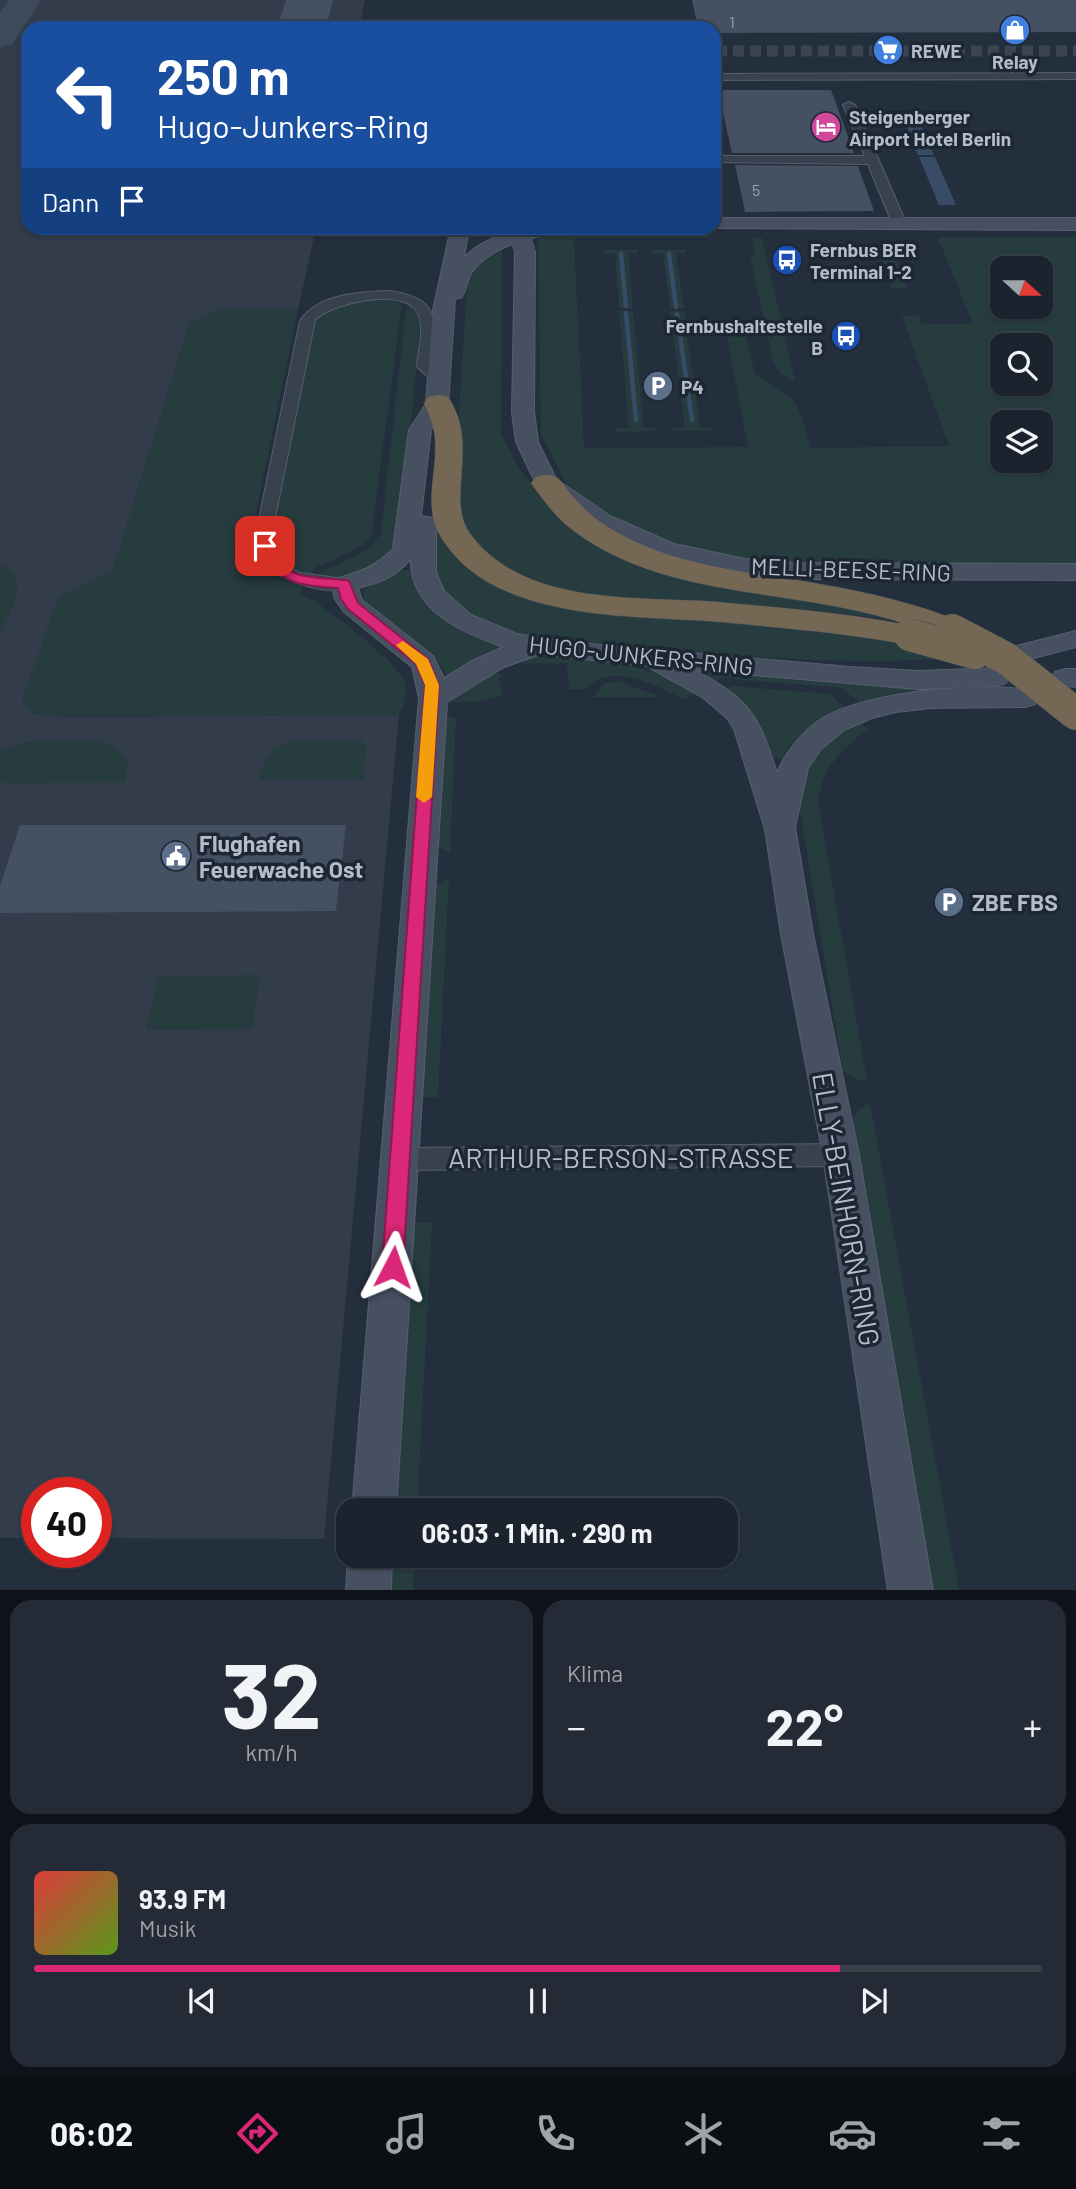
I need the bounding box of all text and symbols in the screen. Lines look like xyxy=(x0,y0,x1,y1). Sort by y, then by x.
house number: 1 xyxy=(729,12,735,31)
shop icon: Relay xyxy=(998,13,1032,47)
supermarket icon: REWE xyxy=(871,33,905,67)
place label: REWE xyxy=(911,39,962,62)
text: 250 m xyxy=(157,46,290,105)
icon: left xyxy=(42,49,133,140)
place label: Relay xyxy=(992,50,1038,73)
place label: Steigenberger Airport Hotel Berlin xyxy=(849,105,1011,150)
text: Hugo-Junkers-Ring xyxy=(157,106,429,144)
hotel icon: Steigenberger Airport Hotel Berlin xyxy=(809,110,843,144)
house number: 5 xyxy=(752,180,760,199)
icon: arrive xyxy=(113,182,151,220)
text: Dann xyxy=(42,186,99,217)
place label: Fernbus BER Terminal 1-2 xyxy=(810,238,917,283)
bus stop icon: Fernbus BER Terminal 1-2 xyxy=(770,243,804,277)
north arrow xyxy=(990,256,1054,318)
map controls xyxy=(990,256,1053,473)
place label: Fernbushaltestelle B xyxy=(666,314,823,359)
bus stop icon: Fernbushaltestelle B xyxy=(829,319,863,353)
button: search xyxy=(990,333,1053,396)
parking icon: P4 xyxy=(641,369,675,403)
place label: P4 xyxy=(681,375,704,398)
button: layers xyxy=(990,410,1053,473)
pin xyxy=(235,516,295,576)
icon: arrive xyxy=(246,527,284,565)
street label: MELLI-BEESE-RING xyxy=(751,552,951,586)
street label: HUGO-JUNKERS-RING xyxy=(528,629,754,681)
place label: Flughafen Feuerwache Ost xyxy=(199,829,363,883)
public building icon: Flughafen Feuerwache Ost xyxy=(159,839,193,873)
parking icon: ZBE FBS xyxy=(932,885,966,919)
place label: ZBE FBS xyxy=(972,888,1058,916)
street label: ELLY-BEINHORN-RING xyxy=(806,1069,888,1349)
street label: ARTHUR-BERSON-STRASSE xyxy=(448,1140,794,1174)
position arrow xyxy=(356,1230,430,1304)
speed limit sign: 40 xyxy=(21,1477,112,1568)
text: 06:03 · 1 Min. · 290 m xyxy=(422,1517,652,1548)
text: 32 xyxy=(221,1638,322,1747)
text: Klima xyxy=(567,1659,623,1687)
text: 22° xyxy=(766,1694,843,1756)
text: − xyxy=(567,1703,586,1749)
text: + xyxy=(1023,1703,1042,1749)
text: km/h xyxy=(245,1738,298,1766)
text: 93.9 FM xyxy=(139,1883,226,1914)
text: Musik xyxy=(139,1914,196,1942)
icon: previous xyxy=(183,1982,221,2020)
icon: pause xyxy=(519,1982,557,2020)
icon: next xyxy=(855,1982,893,2020)
icon: directions xyxy=(233,2109,282,2158)
icon: music xyxy=(382,2109,431,2158)
icon: phone xyxy=(531,2109,580,2158)
icon: climate xyxy=(679,2109,728,2158)
icon: car xyxy=(828,2109,877,2158)
icon: filters xyxy=(977,2109,1026,2158)
text: 06:02 xyxy=(50,2114,133,2152)

